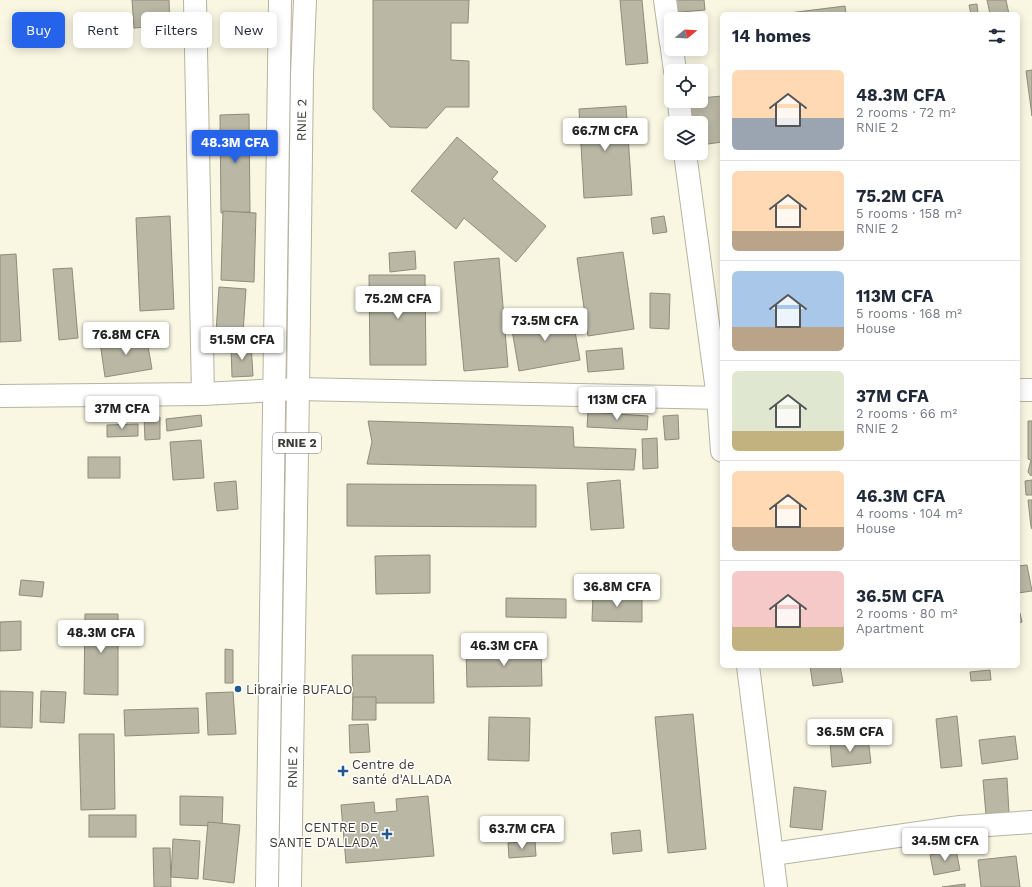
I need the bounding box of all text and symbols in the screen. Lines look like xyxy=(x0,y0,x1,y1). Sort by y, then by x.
chip: Buy xyxy=(12,12,65,48)
chip: Rent xyxy=(73,12,133,48)
chip: Filters xyxy=(141,12,212,48)
chip: New xyxy=(220,12,277,48)
north arrow xyxy=(664,12,708,56)
map controls xyxy=(664,12,708,160)
icon: filters xyxy=(986,25,1008,47)
text: 14 homes xyxy=(732,26,811,46)
button: locate xyxy=(664,64,708,108)
text: 48.3M CFA xyxy=(856,85,945,105)
icon: home xyxy=(764,86,812,134)
street label: RNIE 2 xyxy=(294,99,309,141)
text: 2 rooms · 72 m² xyxy=(856,105,956,120)
button: layers xyxy=(664,116,708,160)
pin: 66.7M CFA xyxy=(559,118,651,152)
text: RNIE 2 xyxy=(856,120,898,135)
text: 66.7M CFA xyxy=(572,123,638,138)
pin: 48.3M CFA xyxy=(189,130,281,164)
text: 48.3M CFA xyxy=(201,135,269,150)
text: 75.2M CFA xyxy=(856,186,944,206)
icon: home xyxy=(764,187,812,235)
text: 5 rooms · 158 m² xyxy=(856,206,962,221)
text: RNIE 2 xyxy=(856,221,898,236)
pin: 75.2M CFA xyxy=(352,286,444,320)
text: 113M CFA xyxy=(856,286,933,306)
icon: home xyxy=(764,287,812,335)
text: 75.2M CFA xyxy=(364,291,432,306)
text: 5 rooms · 168 m² xyxy=(856,306,962,321)
pin: 73.5M CFA xyxy=(499,308,591,342)
text: 73.5M CFA xyxy=(511,313,579,328)
text: House xyxy=(856,321,896,336)
pin: 76.8M CFA xyxy=(80,322,172,356)
text: 76.8M CFA xyxy=(92,327,160,342)
pin: 51.5M CFA xyxy=(196,327,288,361)
text: 51.5M CFA xyxy=(210,332,274,347)
text: 37M CFA xyxy=(856,386,929,406)
pin: 113M CFA xyxy=(576,387,658,421)
icon: home xyxy=(764,387,812,435)
text: 113M CFA xyxy=(587,392,647,407)
pin: 37M CFA xyxy=(85,396,159,430)
text: 37M CFA xyxy=(94,401,150,416)
text: 2 rooms · 66 m² xyxy=(856,406,957,421)
text: RNIE 2 xyxy=(856,421,898,436)
road number: RNIE 2 xyxy=(273,433,321,453)
text: 46.3M CFA xyxy=(856,486,945,506)
icon: home xyxy=(764,487,812,535)
text: 4 rooms · 104 m² xyxy=(856,506,963,521)
text: House xyxy=(856,521,896,536)
pin: 36.8M CFA xyxy=(571,574,663,608)
text: 36.8M CFA xyxy=(583,579,651,594)
text: 36.5M CFA xyxy=(856,586,944,606)
icon: home xyxy=(764,587,812,635)
text: 2 rooms · 80 m² xyxy=(856,606,957,621)
pin: 48.3M CFA xyxy=(55,620,147,654)
text: Apartment xyxy=(856,621,924,636)
text: 48.3M CFA xyxy=(67,625,135,640)
pin: 46.3M CFA xyxy=(458,633,550,667)
text: 46.3M CFA xyxy=(470,638,538,653)
place label: Librairie BUFALO xyxy=(246,682,353,697)
marker: Librairie BUFALO xyxy=(233,684,243,694)
pin: 36.5M CFA xyxy=(804,719,896,753)
text: 36.5M CFA xyxy=(816,724,884,739)
street label: RNIE 2 xyxy=(285,746,300,788)
place label: Centre de santé d'ALLADA xyxy=(352,757,452,787)
marker: Centre de santé d'ALLADA xyxy=(337,765,349,777)
pin: 63.7M CFA xyxy=(476,816,568,850)
place label: CENTRE DE SANTE D'ALLADA xyxy=(270,820,378,850)
text: 63.7M CFA xyxy=(489,821,555,836)
marker: CENTRE DE SANTE D'ALLADA xyxy=(381,828,393,840)
pin: 34.5M CFA xyxy=(899,828,991,862)
text: 34.5M CFA xyxy=(911,833,979,848)

